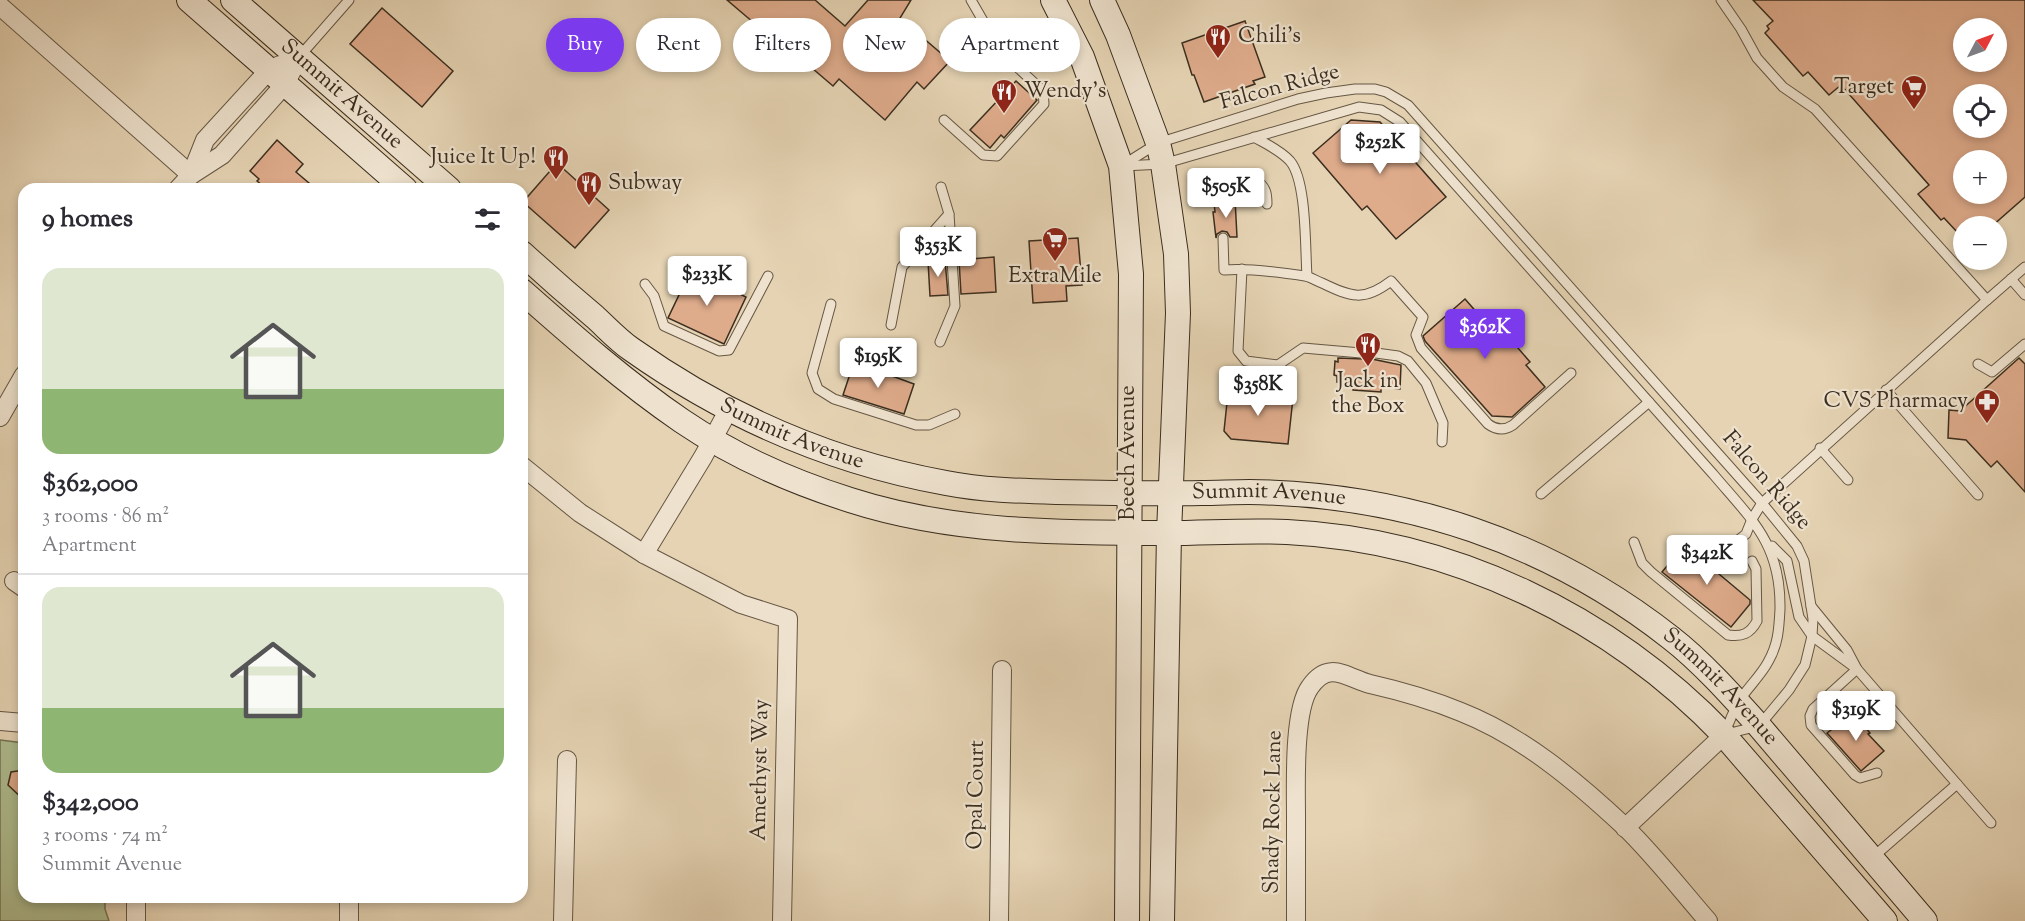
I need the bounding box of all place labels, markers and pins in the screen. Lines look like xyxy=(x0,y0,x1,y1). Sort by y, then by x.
place label: Chili's xyxy=(1238,21,1301,53)
restaurant icon: Chili's xyxy=(1203,22,1233,60)
place label: Target xyxy=(1834,72,1894,104)
supermarket icon: Target xyxy=(1899,73,1929,111)
place label: Wendy's xyxy=(1024,76,1106,108)
restaurant icon: Wendy's xyxy=(989,77,1019,115)
pin: $252K xyxy=(1338,124,1422,175)
place label: Juice It Up! xyxy=(429,142,536,174)
restaurant icon: Juice It Up! xyxy=(541,143,571,181)
place label: Subway xyxy=(608,168,682,200)
pin: $505K xyxy=(1184,168,1268,219)
restaurant icon: Subway xyxy=(574,169,604,207)
supermarket icon: ExtraMile xyxy=(1040,225,1070,263)
pin: $353K xyxy=(896,227,980,278)
pin: $233K xyxy=(665,256,749,307)
place label: ExtraMile xyxy=(1008,261,1102,293)
pin: $362K xyxy=(1443,309,1527,360)
restaurant icon: Jack in the Box xyxy=(1353,330,1383,368)
pin: $195K xyxy=(836,338,920,389)
pin: $358K xyxy=(1216,366,1300,417)
place label: Jack in the Box xyxy=(1332,366,1404,423)
place label: CVS Pharmacy xyxy=(1824,386,1968,418)
pharmacy icon: CVS Pharmacy xyxy=(1972,387,2002,425)
pin: $342K xyxy=(1665,535,1749,586)
pin: $319K xyxy=(1814,691,1898,742)

